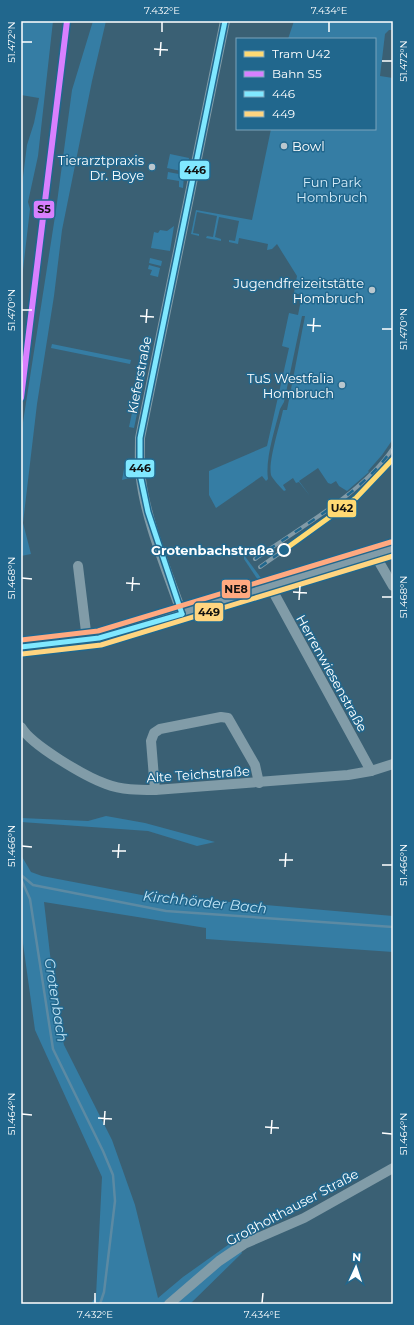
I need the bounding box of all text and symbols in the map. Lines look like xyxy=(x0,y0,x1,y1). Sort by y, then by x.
text: 7.432°E xyxy=(144,4,180,17)
text: 7.434°E xyxy=(311,4,348,17)
text: 51.472°N xyxy=(5,21,18,63)
legend xyxy=(236,38,376,130)
text: 51.472°N xyxy=(397,40,410,82)
text: Tram U42 xyxy=(272,46,330,61)
text: Bahn S5 xyxy=(272,66,322,81)
text: 446 xyxy=(272,86,295,101)
text: 449 xyxy=(272,106,295,121)
place label: Bowl xyxy=(292,138,325,154)
marker: Bowl xyxy=(279,141,289,151)
place label: Tierarztpraxis Dr. Boye xyxy=(58,152,144,183)
line badge: 446 xyxy=(179,160,210,180)
marker: Tierarztpraxis Dr. Boye xyxy=(147,162,157,172)
text: 446 xyxy=(184,163,206,177)
park label: Fun Park Hombruch xyxy=(296,174,368,205)
line badge: S5 xyxy=(33,200,55,219)
text: S5 xyxy=(37,202,51,216)
place label: Jugendfreizeitstätte Hombruch xyxy=(233,275,364,306)
marker: Jugendfreizeitstätte Hombruch xyxy=(367,285,377,295)
text: 51.470°N xyxy=(5,289,18,331)
text: 51.470°N xyxy=(397,308,410,350)
street label: Kieferstraße xyxy=(124,335,154,415)
place label: TuS Westfalia Hombruch xyxy=(247,370,334,401)
marker: TuS Westfalia Hombruch xyxy=(337,380,347,390)
line badge: 446 xyxy=(125,459,155,478)
text: 446 xyxy=(129,461,151,475)
line badge: U42 xyxy=(327,499,357,518)
text: U42 xyxy=(331,501,354,515)
place label: Grotenbachstraße xyxy=(151,542,274,558)
marker: Grotenbachstraße xyxy=(277,543,291,557)
text: 51.468°N xyxy=(5,557,18,599)
text: 51.468°N xyxy=(397,576,410,618)
line badge: NE8 xyxy=(221,579,251,599)
text: NE8 xyxy=(224,582,248,596)
line badge: 449 xyxy=(194,602,224,622)
text: 449 xyxy=(198,605,220,619)
street label: Herrenwiesenstraße xyxy=(293,612,371,734)
street label: Alte Teichstraße xyxy=(146,762,250,786)
text: 51.466°N xyxy=(5,825,18,867)
text: 51.466°N xyxy=(397,844,410,886)
water label: Kirchhörder Bach xyxy=(142,887,268,917)
water label: Grotenbach xyxy=(40,957,72,1043)
text: 51.464°N xyxy=(5,1093,18,1135)
text: 51.464°N xyxy=(397,1113,410,1155)
street label: Großholthauser Straße xyxy=(223,1165,361,1249)
north arrow xyxy=(336,1247,376,1287)
text: N xyxy=(352,1250,361,1264)
text: 7.432°E xyxy=(77,1308,113,1321)
text: 7.434°E xyxy=(244,1308,281,1321)

